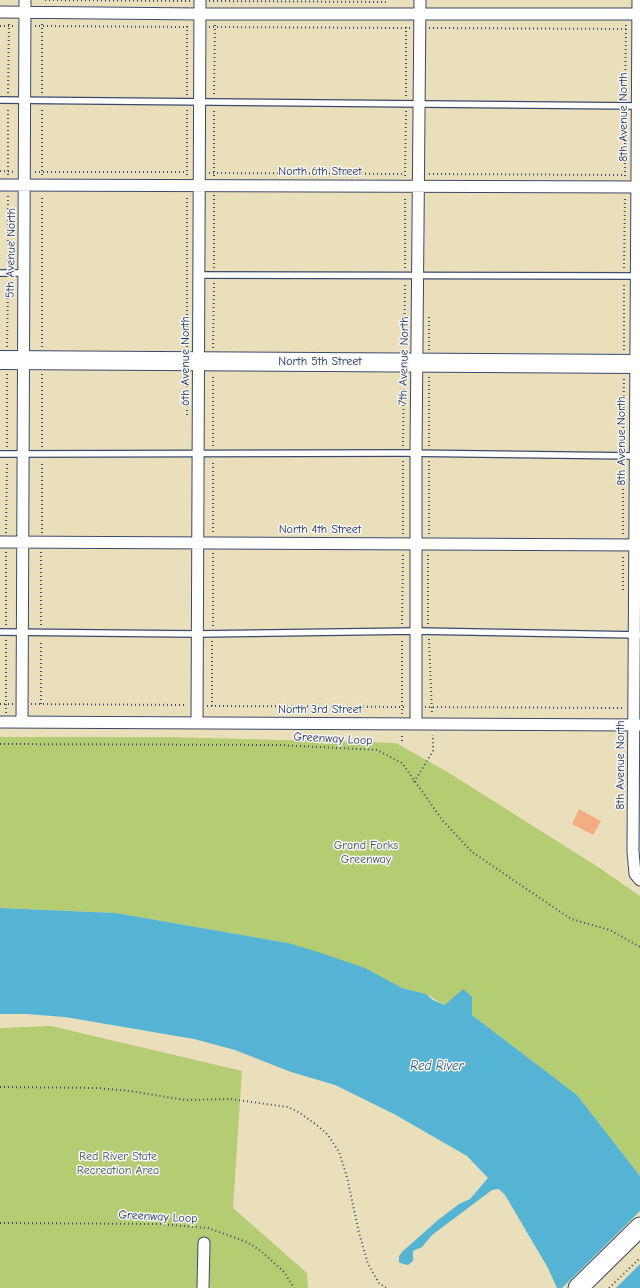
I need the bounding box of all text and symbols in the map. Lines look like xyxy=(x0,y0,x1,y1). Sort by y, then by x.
street label: 8th Avenue North xyxy=(617,72,631,162)
street label: North 6th Street xyxy=(278,165,362,179)
street label: 5th Avenue North xyxy=(3,208,19,298)
street label: 6th Avenue North xyxy=(179,316,193,406)
street label: 7th Avenue North xyxy=(396,316,412,406)
street label: North 5th Street xyxy=(278,355,362,369)
street label: 8th Avenue North xyxy=(615,396,629,486)
street label: North 4th Street xyxy=(279,523,361,537)
street label: North 3rd Street xyxy=(278,703,362,717)
street label: 8th Avenue North xyxy=(614,720,628,810)
street label: Greenway Loop xyxy=(293,730,373,748)
park label: Grand Forks Greenway xyxy=(334,839,398,867)
water label: Red River xyxy=(410,1058,464,1074)
park label: Red River State Recreation Area xyxy=(77,1150,159,1178)
street label: Greenway Loop xyxy=(118,1208,198,1226)

